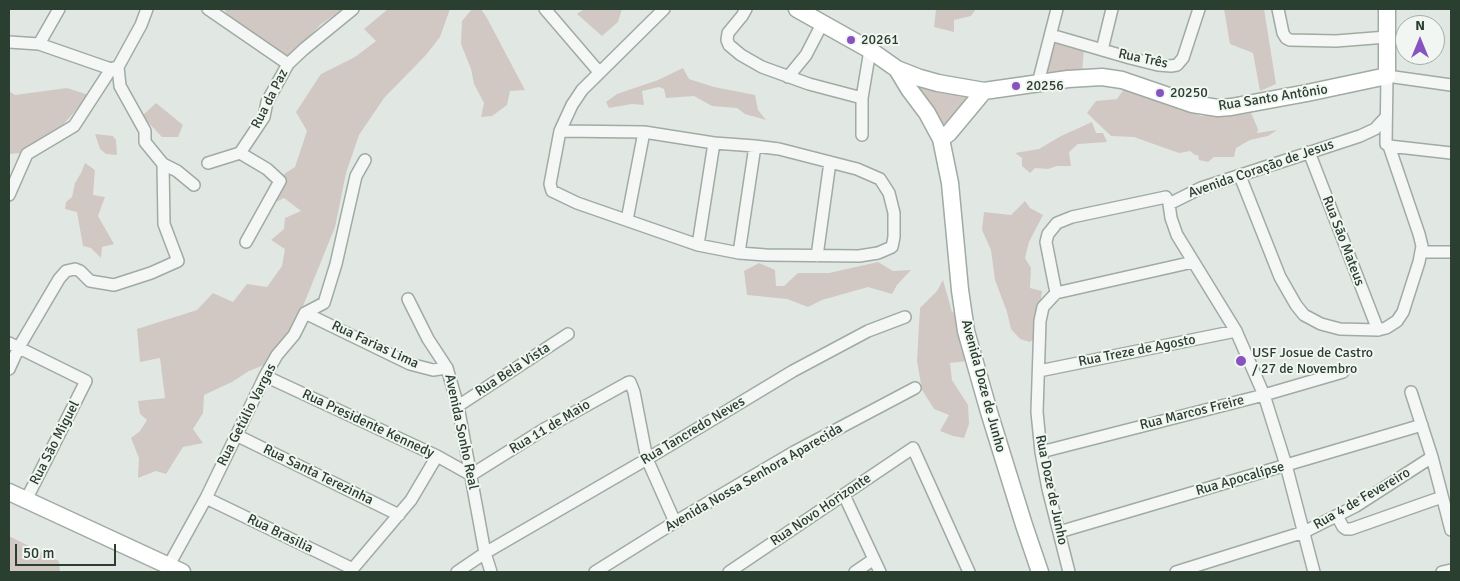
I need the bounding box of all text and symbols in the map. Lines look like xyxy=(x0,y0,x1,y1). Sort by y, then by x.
north arrow xyxy=(1395,15,1445,65)
text: N xyxy=(1415,17,1425,34)
place label: 20261 xyxy=(861,32,899,48)
marker: 20261 xyxy=(845,34,857,46)
street label: Rua Três xyxy=(1117,46,1169,72)
street label: Rua da Paz xyxy=(248,66,292,132)
place label: 20256 xyxy=(1026,78,1064,94)
marker: 20256 xyxy=(1010,80,1022,92)
street label: Rua Santo Antônio xyxy=(1217,81,1329,115)
place label: 20250 xyxy=(1170,85,1208,101)
marker: 20250 xyxy=(1154,87,1166,99)
street label: Avenida Coração de Jesus xyxy=(1186,136,1336,202)
street label: Rua São Mateus xyxy=(1318,194,1368,288)
street label: Rua Farias Lima xyxy=(329,317,421,373)
street label: Avenida Doze de Junho xyxy=(957,318,1009,454)
street label: Rua Treze de Agosto xyxy=(1077,331,1197,371)
street label: Rua Bela Vista xyxy=(472,340,554,400)
place label: USF Josue de Castro / 27 de Novembro xyxy=(1252,345,1373,378)
marker: USF Josue de Castro / 27 de Novembro xyxy=(1234,354,1248,368)
street label: Rua Getúlio Vargas xyxy=(214,361,280,469)
street label: Avenida Sonho Real xyxy=(441,373,481,491)
street label: Rua Presidente Kennedy xyxy=(299,386,437,462)
street label: Rua Marcos Freire xyxy=(1138,392,1246,434)
street label: Rua Tancredo Neves xyxy=(638,393,748,469)
street label: Rua 11 de Maio xyxy=(507,396,593,458)
street label: Rua São Miguel xyxy=(27,398,83,488)
street label: Avenida Nossa Senhora Aparecida xyxy=(662,420,846,536)
street label: Rua Doze de Junho xyxy=(1031,433,1071,547)
street label: Rua Santa Terezinha xyxy=(260,441,376,509)
street label: Rua Apocalípse xyxy=(1194,458,1286,500)
street label: Rua 4 de Fevereiro xyxy=(1311,465,1413,533)
street label: Rua Novo Horizonte xyxy=(767,470,875,550)
street label: Rua Brasilia xyxy=(244,511,316,557)
scale bar xyxy=(18,534,119,566)
text: 50 m xyxy=(23,544,54,562)

